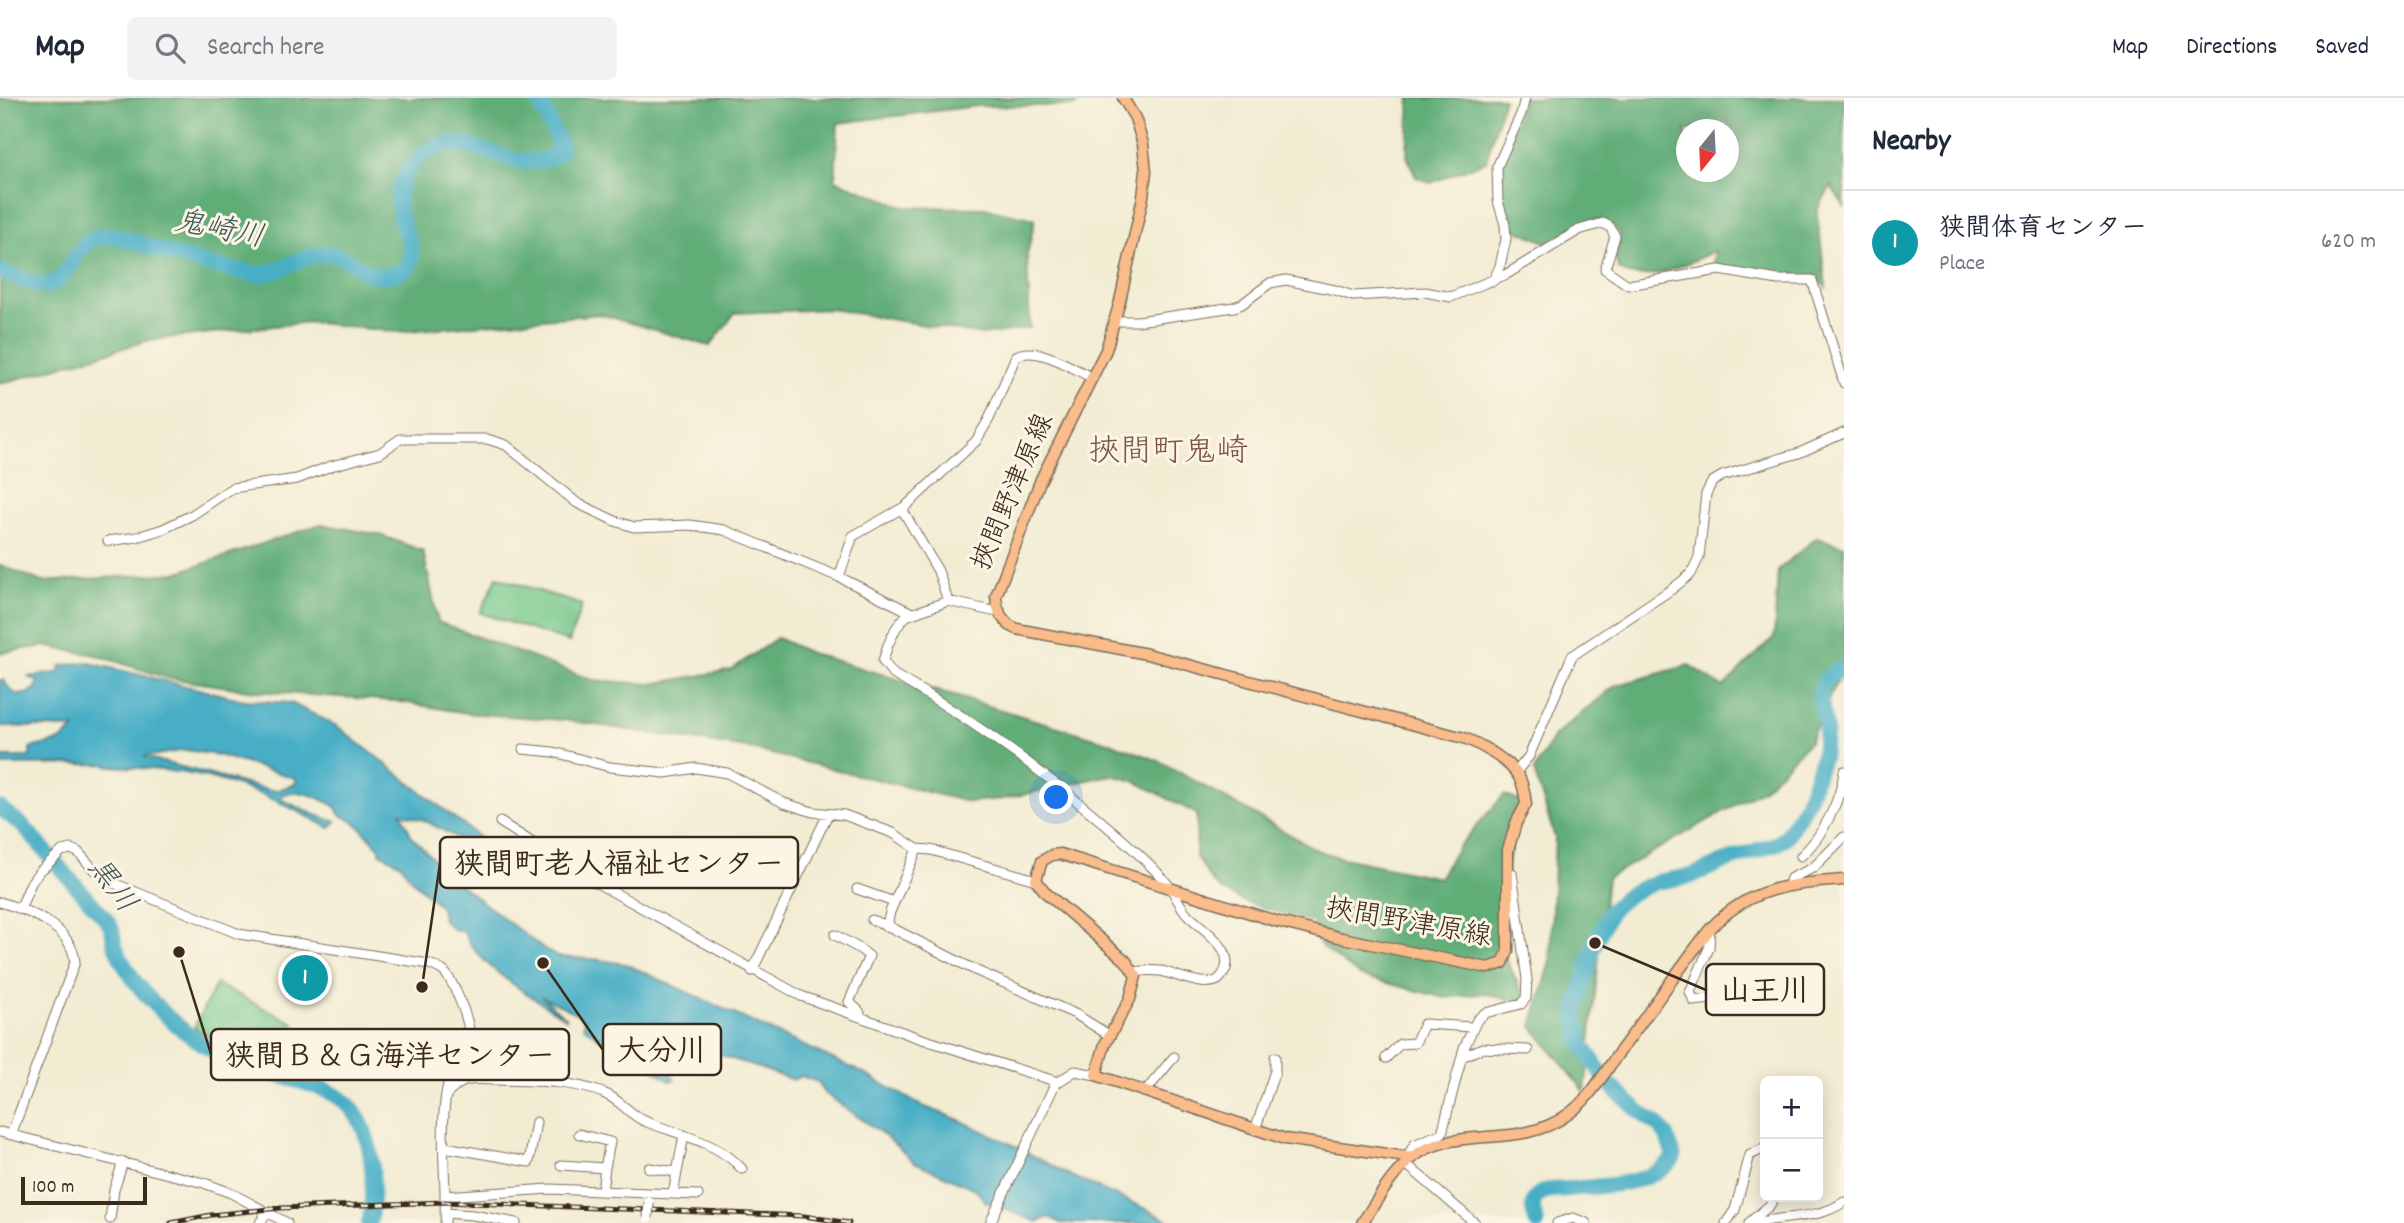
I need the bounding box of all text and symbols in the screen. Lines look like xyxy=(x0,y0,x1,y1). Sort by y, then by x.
search box xyxy=(127,17,617,80)
text: Map xyxy=(35,25,85,72)
icon: search xyxy=(151,29,189,67)
text: Search here xyxy=(207,30,325,67)
text: Map xyxy=(2112,31,2148,65)
text: Directions xyxy=(2186,31,2277,65)
text: Saved xyxy=(2315,31,2369,65)
north arrow xyxy=(1676,119,1739,182)
text: Nearby xyxy=(1872,122,1950,165)
water label: 鬼崎川 xyxy=(171,202,267,262)
text: 狭間体育センター xyxy=(1939,211,2147,248)
text: 1 xyxy=(1892,226,1898,259)
text: 620 m xyxy=(2321,226,2376,259)
text: Place xyxy=(1939,248,1985,281)
street label: 挾間野津原線 xyxy=(964,408,1066,578)
district label: 挾間町鬼崎 xyxy=(1088,431,1248,477)
your location xyxy=(1039,780,1073,814)
callout: 狭間町老人福祉センター xyxy=(440,837,798,888)
text: 狭間町老人福祉センター xyxy=(454,846,784,889)
water label: 黒川 xyxy=(75,850,145,924)
street label: 挾間野津原線 xyxy=(1322,891,1494,959)
pin: 1 xyxy=(282,952,328,1004)
callout: 山王川 xyxy=(1706,964,1824,1015)
text: 山王川 xyxy=(1720,973,1810,1016)
callout: 大分川 xyxy=(603,1024,721,1075)
callout: 狭間Ｂ＆Ｇ海洋センター xyxy=(211,1029,569,1080)
text: 大分川 xyxy=(617,1033,707,1076)
text: 狭間Ｂ＆Ｇ海洋センター xyxy=(225,1038,555,1081)
map controls xyxy=(1760,1076,1823,1202)
button: + xyxy=(1760,1076,1823,1139)
button: − xyxy=(1760,1139,1823,1202)
scale bar xyxy=(21,1174,147,1206)
text: 100 m xyxy=(32,1175,74,1202)

